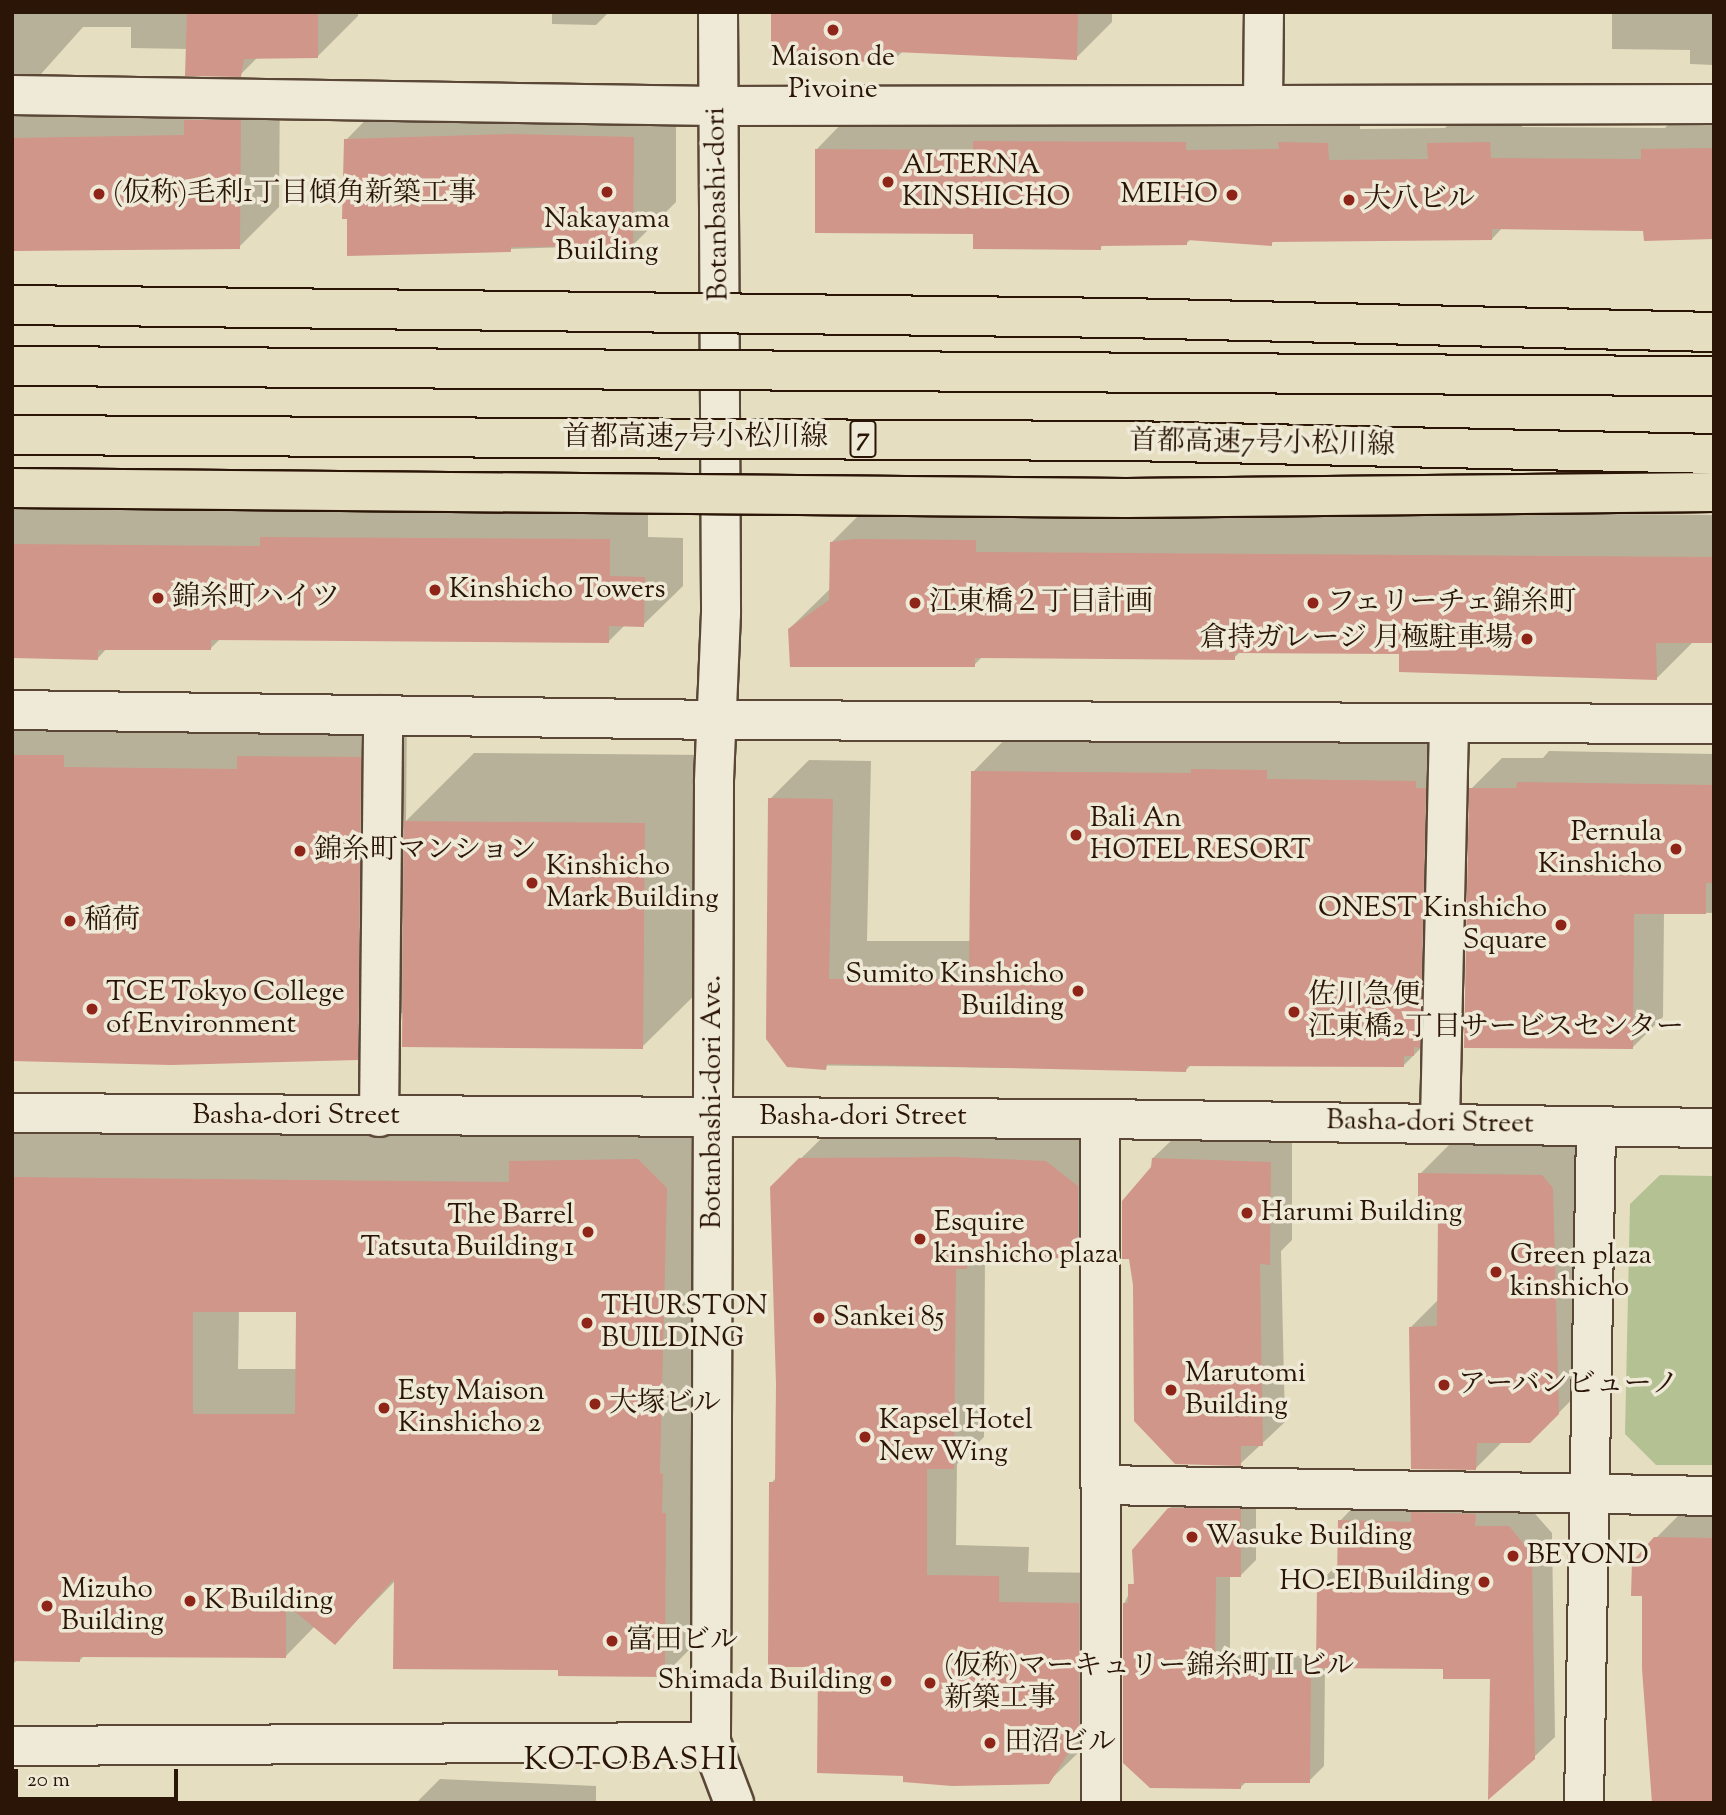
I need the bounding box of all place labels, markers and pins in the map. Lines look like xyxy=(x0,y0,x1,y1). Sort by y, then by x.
marker: Maison de Pivoine xyxy=(825,22,841,38)
place label: Maison de Pivoine xyxy=(771,41,895,107)
place label: ALTERNA KINSHICHO xyxy=(902,149,1070,215)
marker: ALTERNA KINSHICHO xyxy=(880,174,896,190)
place label: (仮称)毛利1丁目傾角新築工事 xyxy=(113,177,477,211)
place label: MEIHO xyxy=(1120,178,1218,212)
place label: 大八ビル xyxy=(1363,183,1475,217)
marker: Nakayama Building xyxy=(599,184,615,200)
marker: (仮称)毛利1丁目傾角新築工事 xyxy=(91,186,107,202)
marker: MEIHO xyxy=(1224,187,1240,203)
marker: 大八ビル xyxy=(1341,192,1357,208)
place label: Nakayama Building xyxy=(544,203,670,269)
place label: Kinshicho Towers xyxy=(449,573,665,607)
place label: 錦糸町ハイツ xyxy=(172,581,340,615)
marker: Kinshicho Towers xyxy=(427,582,443,598)
place label: 江東橋２丁目計画 xyxy=(929,586,1153,620)
place label: フェリーチェ錦糸町 xyxy=(1327,586,1579,620)
marker: 錦糸町ハイツ xyxy=(150,590,166,606)
marker: 江東橋２丁目計画 xyxy=(907,595,923,611)
marker: フェリーチェ錦糸町 xyxy=(1305,595,1321,611)
place label: 倉持ガレージ 月極駐車場 xyxy=(1199,622,1513,656)
marker: 倉持ガレージ 月極駐車場 xyxy=(1519,631,1535,647)
place label: Bali An HOTEL RESORT xyxy=(1090,802,1310,868)
place label: Pernula Kinshicho xyxy=(1538,816,1662,882)
marker: Bali An HOTEL RESORT xyxy=(1068,827,1084,843)
place label: 錦糸町マンション xyxy=(314,834,538,868)
marker: Pernula Kinshicho xyxy=(1668,841,1684,857)
marker: 錦糸町マンション xyxy=(292,843,308,859)
place label: Kinshicho Mark Building xyxy=(546,850,719,916)
marker: Kinshicho Mark Building xyxy=(524,875,540,891)
place label: ONEST Kinshicho Square xyxy=(1318,892,1547,958)
place label: 稲荷 xyxy=(84,904,140,938)
marker: 稲荷 xyxy=(62,913,78,929)
marker: ONEST Kinshicho Square xyxy=(1553,917,1569,933)
place label: Sumito Kinshicho Building xyxy=(845,958,1064,1024)
place label: TCE Tokyo College of Environment xyxy=(106,976,345,1042)
place label: 佐川急便 江東橋2丁目サービスセンター xyxy=(1308,979,1685,1045)
marker: Sumito Kinshicho Building xyxy=(1070,983,1086,999)
marker: TCE Tokyo College of Environment xyxy=(84,1001,100,1017)
marker: 佐川急便 江東橋2丁目サービスセンター xyxy=(1286,1004,1302,1020)
place label: Harumi Building xyxy=(1261,1196,1462,1230)
place label: The Barrel Tatsuta Building 1 xyxy=(361,1199,574,1265)
marker: Harumi Building xyxy=(1239,1205,1255,1221)
place label: Esquire kinshicho plaza xyxy=(934,1206,1119,1272)
marker: The Barrel Tatsuta Building 1 xyxy=(580,1224,596,1240)
marker: Esquire kinshicho plaza xyxy=(912,1231,928,1247)
place label: Green plaza kinshicho xyxy=(1510,1239,1652,1305)
marker: Green plaza kinshicho xyxy=(1488,1264,1504,1280)
place label: THURSTON BUILDING xyxy=(601,1290,768,1356)
place label: Sankei 85 xyxy=(833,1301,944,1335)
marker: Sankei 85 xyxy=(811,1310,827,1326)
marker: THURSTON BUILDING xyxy=(579,1315,595,1331)
place label: Marutomi Building xyxy=(1185,1357,1306,1423)
place label: アーバンビューノ xyxy=(1458,1368,1681,1402)
place label: Esty Maison Kinshicho 2 xyxy=(398,1375,545,1441)
marker: アーバンビューノ xyxy=(1436,1377,1452,1393)
marker: Marutomi Building xyxy=(1163,1382,1179,1398)
place label: 大塚ビル xyxy=(609,1387,721,1421)
marker: 大塚ビル xyxy=(587,1396,603,1412)
marker: Esty Maison Kinshicho 2 xyxy=(376,1400,392,1416)
place label: Kapsel Hotel New Wing xyxy=(879,1404,1033,1470)
marker: Kapsel Hotel New Wing xyxy=(857,1429,873,1445)
place label: Wasuke Building xyxy=(1206,1520,1412,1554)
marker: Wasuke Building xyxy=(1184,1529,1200,1545)
place label: BEYOND xyxy=(1527,1539,1649,1573)
marker: BEYOND xyxy=(1505,1548,1521,1564)
place label: HO-EI Building xyxy=(1279,1565,1470,1599)
place label: Mizuho Building xyxy=(61,1573,164,1639)
marker: HO-EI Building xyxy=(1476,1574,1492,1590)
place label: K Building xyxy=(204,1584,333,1618)
marker: K Building xyxy=(182,1593,198,1609)
marker: Mizuho Building xyxy=(39,1598,55,1614)
place label: 富田ビル xyxy=(626,1624,738,1658)
marker: 富田ビル xyxy=(604,1633,620,1649)
place label: (仮称)マーキュリー錦糸町Ⅱビル 新築工事 xyxy=(944,1650,1354,1716)
place label: Shimada Building xyxy=(658,1664,872,1698)
marker: Shimada Building xyxy=(878,1673,894,1689)
marker: (仮称)マーキュリー錦糸町Ⅱビル 新築工事 xyxy=(922,1675,938,1691)
place label: 田沼ビル xyxy=(1004,1726,1116,1760)
marker: 田沼ビル xyxy=(982,1735,998,1751)

